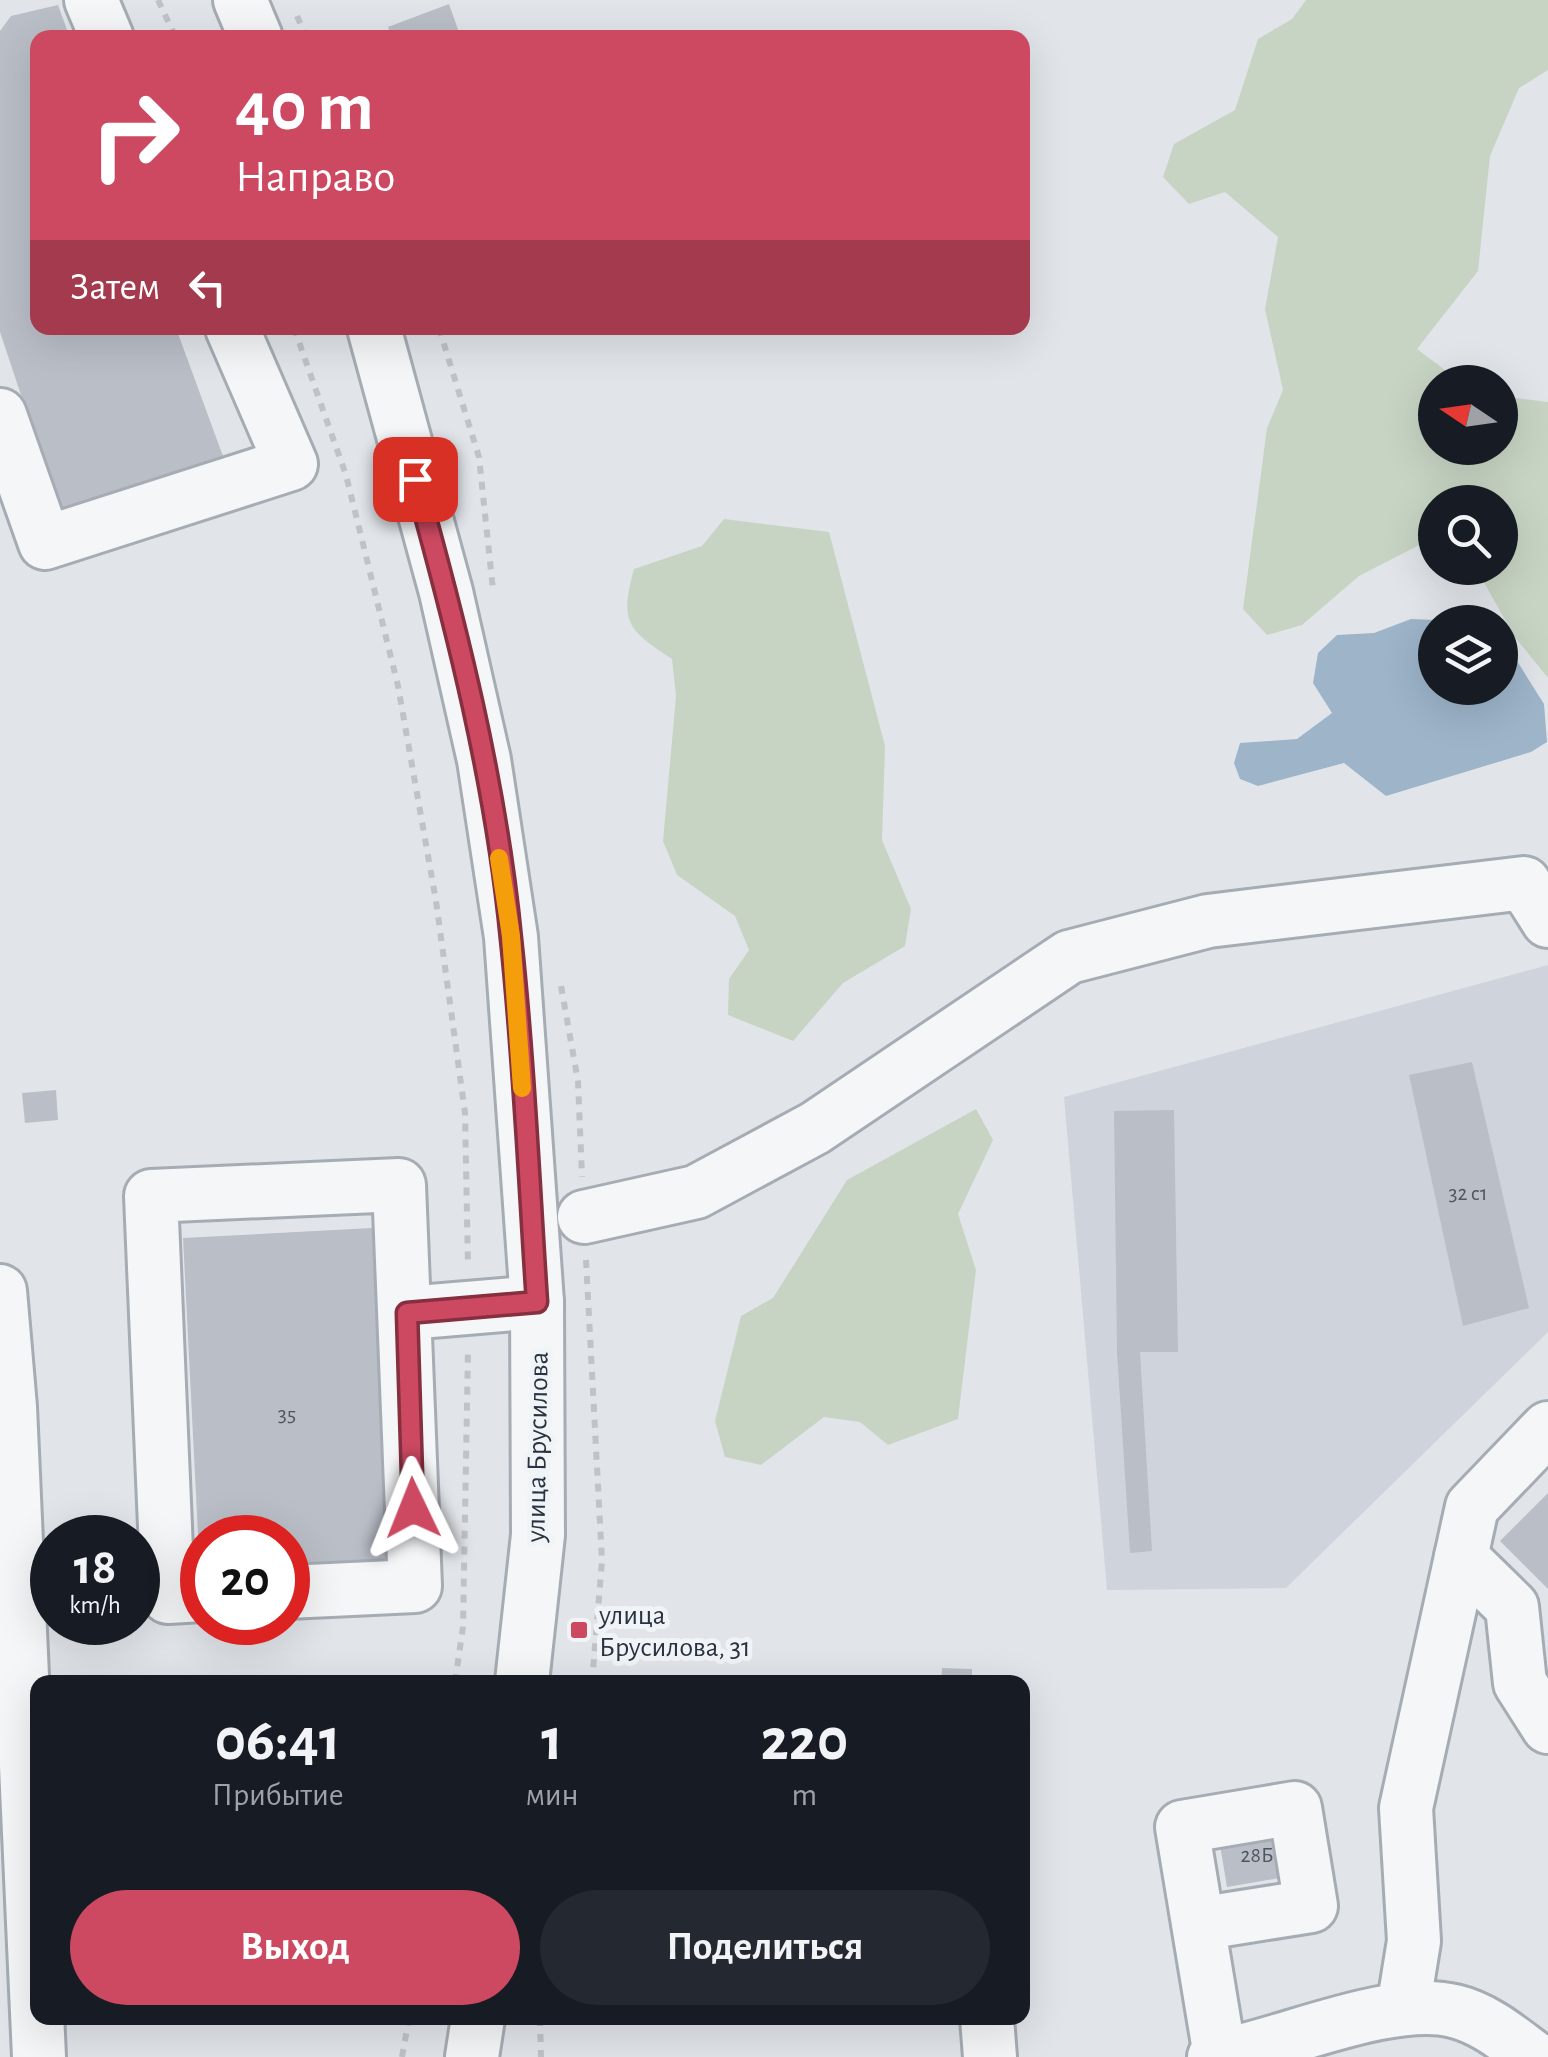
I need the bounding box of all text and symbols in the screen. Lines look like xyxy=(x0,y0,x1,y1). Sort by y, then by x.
icon: right xyxy=(70,70,200,200)
text: 40 m xyxy=(235,73,374,143)
text: Направо xyxy=(235,155,395,200)
icon: left xyxy=(180,260,235,315)
text: Затем xyxy=(70,269,160,307)
north arrow xyxy=(1418,365,1518,465)
map controls xyxy=(1418,365,1518,705)
pin xyxy=(373,437,458,522)
icon: arrive xyxy=(388,452,443,507)
button: search xyxy=(1418,485,1518,585)
button: layers xyxy=(1418,605,1518,705)
house number: 32 с1 xyxy=(1448,1182,1488,1204)
street label: улица Брусилова xyxy=(522,1351,554,1544)
house number: 35 xyxy=(278,1403,296,1425)
position arrow xyxy=(361,1456,465,1560)
speed limit sign: 20 xyxy=(180,1515,310,1645)
text: 18 xyxy=(74,1543,116,1593)
text: km/h xyxy=(69,1593,121,1618)
place label: улица Брусилова, 31 xyxy=(598,1602,751,1662)
marker: улица Брусилова, 31 xyxy=(568,1619,590,1641)
text: 06:41 xyxy=(215,1711,341,1771)
text: 1 xyxy=(541,1711,563,1771)
text: 220 xyxy=(760,1711,848,1771)
text: Прибытие xyxy=(212,1779,344,1811)
text: мин xyxy=(525,1779,579,1811)
text: m xyxy=(791,1779,817,1811)
house number: 28Б xyxy=(1240,1844,1274,1866)
button: Выход xyxy=(70,1890,520,2005)
button: Поделиться xyxy=(540,1890,990,2005)

